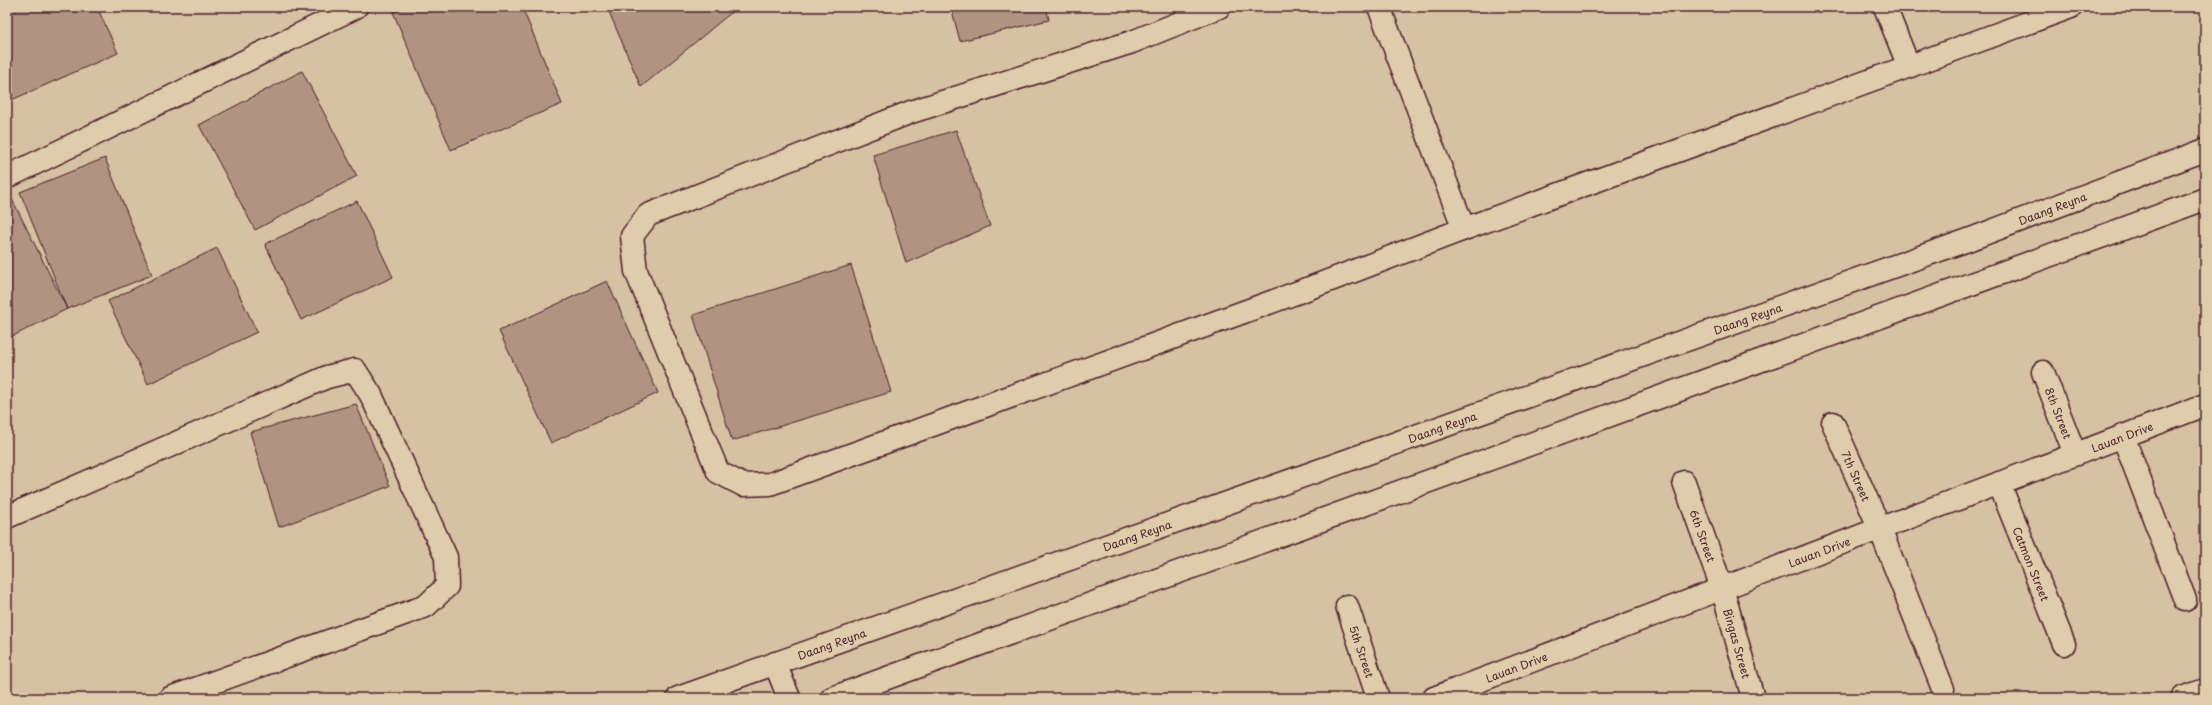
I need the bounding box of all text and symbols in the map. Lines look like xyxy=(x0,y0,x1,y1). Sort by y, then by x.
street label: Daang Reyna xyxy=(2016,187,2089,229)
street label: Daang Reyna xyxy=(1711,298,1784,338)
street label: 8th Street xyxy=(2041,385,2077,442)
street label: Daang Reyna xyxy=(1406,407,1479,447)
street label: Lauan Drive xyxy=(2089,417,2155,456)
street label: 7th Street xyxy=(1838,448,1875,504)
street label: 6th Street xyxy=(1686,507,1721,565)
street label: Daang Reyna xyxy=(1100,515,1174,555)
street label: Catmon Street xyxy=(2009,524,2054,604)
street label: Lauan Drive xyxy=(1786,532,1853,571)
street label: Bingas Street xyxy=(1720,606,1756,681)
street label: Daang Reyna xyxy=(795,623,868,663)
street label: 5th Street xyxy=(1346,623,1379,680)
street label: Lauan Drive xyxy=(1483,647,1550,686)

